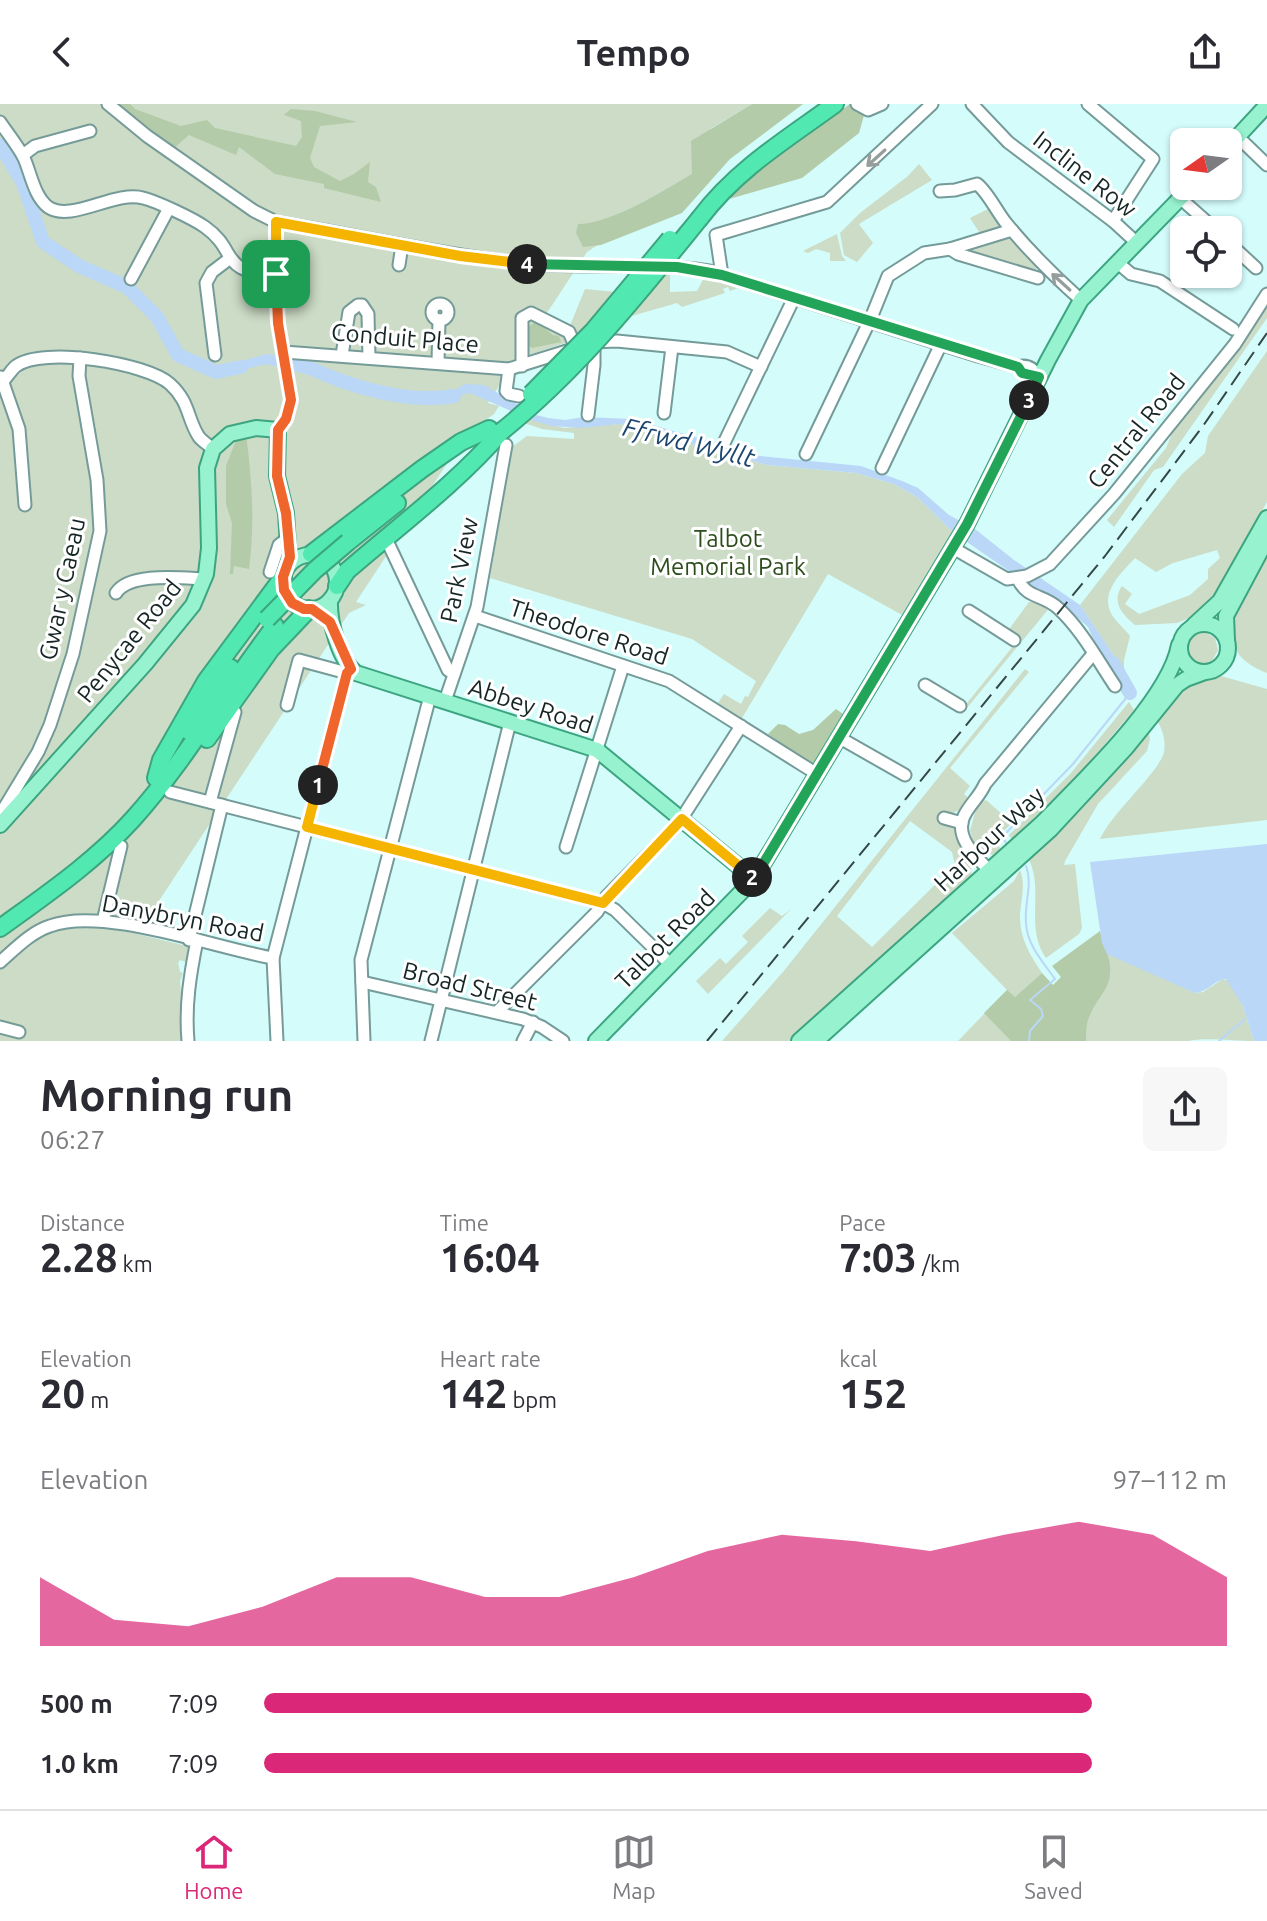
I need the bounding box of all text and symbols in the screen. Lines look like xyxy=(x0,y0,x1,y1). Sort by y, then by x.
icon: back xyxy=(40,30,84,74)
icon: share xyxy=(1183,30,1227,74)
text: Tempo xyxy=(576,32,691,73)
street label: Incline Row xyxy=(1028,125,1142,223)
north arrow xyxy=(1170,128,1242,200)
map controls xyxy=(1170,128,1242,288)
one-way arrow xyxy=(867,149,887,167)
button: locate xyxy=(1170,216,1242,288)
pin xyxy=(242,240,310,308)
pin: 4 xyxy=(507,244,547,284)
text: 4 xyxy=(521,251,533,276)
icon: arrive xyxy=(254,252,298,296)
one-way arrow xyxy=(1052,274,1072,292)
street label: Conduit Place xyxy=(330,318,480,358)
street label: Central Road xyxy=(1082,368,1190,494)
pin: 3 xyxy=(1009,380,1049,420)
text: 3 xyxy=(1023,387,1035,412)
water label: Ffrwd Wyllt xyxy=(620,412,759,473)
street label: Gwar y Caeau xyxy=(34,515,90,663)
street label: Park View xyxy=(435,515,483,625)
park label: Talbot Memorial Park xyxy=(650,525,806,580)
street label: Penycae Road xyxy=(71,574,187,708)
street label: Theodore Road xyxy=(506,594,672,670)
street label: Abbey Road xyxy=(465,673,597,739)
pin: 1 xyxy=(298,765,338,805)
text: 1 xyxy=(312,772,324,797)
street label: Harbour Way xyxy=(929,781,1050,897)
pin: 2 xyxy=(732,857,772,897)
text: 2 xyxy=(746,864,758,889)
street label: Talbot Road xyxy=(610,884,720,994)
street label: Danybryn Road xyxy=(100,889,266,947)
street label: Broad Street xyxy=(400,956,540,1016)
button: share xyxy=(1143,1067,1227,1151)
text: Morning run xyxy=(40,1070,293,1119)
text: 06:27 xyxy=(40,1125,105,1154)
text: Distance xyxy=(40,1210,125,1235)
text: Time xyxy=(440,1210,489,1235)
text: Pace xyxy=(839,1210,886,1235)
text: 2.28 xyxy=(40,1235,118,1280)
text: 16:04 xyxy=(440,1235,540,1280)
text: 7:03 xyxy=(839,1235,917,1280)
text: km xyxy=(118,1251,153,1276)
text: /km xyxy=(917,1251,960,1276)
text: Elevation xyxy=(40,1346,132,1371)
text: Heart rate xyxy=(440,1346,541,1371)
text: kcal xyxy=(839,1346,877,1371)
text: 20 xyxy=(40,1371,85,1416)
text: 142 xyxy=(440,1371,507,1416)
text: 152 xyxy=(839,1371,907,1416)
text: m xyxy=(85,1387,109,1412)
text: bpm xyxy=(507,1387,557,1412)
text: Elevation xyxy=(40,1465,148,1494)
text: 97–112 m xyxy=(1112,1465,1227,1494)
text: 500 m xyxy=(40,1689,113,1718)
text: 7:09 xyxy=(168,1689,218,1718)
text: 1.0 km xyxy=(40,1749,119,1778)
text: 7:09 xyxy=(168,1749,218,1778)
tab: Home xyxy=(184,1830,244,1903)
tab: Map xyxy=(612,1830,656,1903)
tab: Saved xyxy=(1024,1830,1083,1903)

